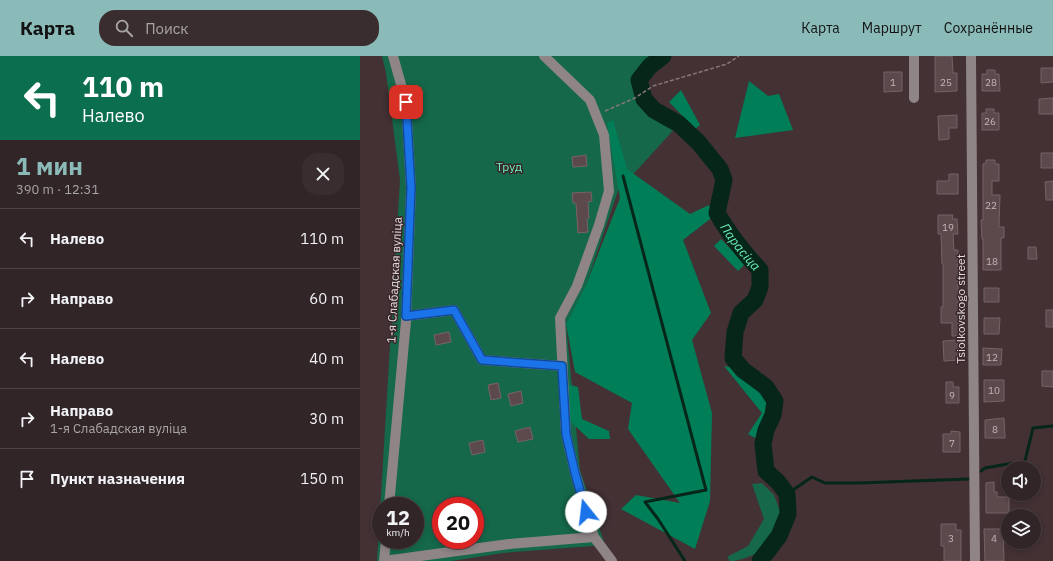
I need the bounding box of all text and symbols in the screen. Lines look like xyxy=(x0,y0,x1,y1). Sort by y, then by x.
search box xyxy=(99,10,379,46)
text: Карта xyxy=(20,16,75,40)
icon: search xyxy=(113,17,135,39)
text: Поиск xyxy=(145,19,189,38)
text: Карта xyxy=(801,19,840,37)
text: Маршрут xyxy=(862,19,922,37)
text: Сохранённые xyxy=(944,19,1033,37)
text: 110 m xyxy=(82,68,164,105)
icon: left xyxy=(16,72,68,124)
house number: 1 xyxy=(890,76,896,89)
house number: 25 xyxy=(940,76,952,89)
house number: 28 xyxy=(985,76,997,89)
pin xyxy=(389,85,423,119)
icon: arrive xyxy=(395,91,417,113)
text: Налево xyxy=(82,104,145,127)
house number: 26 xyxy=(984,115,996,128)
text: 1 мин xyxy=(16,150,83,182)
button: close xyxy=(302,153,344,195)
park label: Труд xyxy=(496,159,522,174)
text: 390 m · 12:31 xyxy=(16,181,99,198)
house number: 22 xyxy=(985,199,997,212)
street label: 1-я Слабадская вуліца xyxy=(383,216,405,344)
water label: Парасіца xyxy=(717,220,765,274)
house number: 19 xyxy=(942,221,954,234)
icon: left xyxy=(16,228,38,250)
text: Налево xyxy=(50,229,104,248)
text: 110 m xyxy=(300,229,344,248)
street label: Tsiolkovskogo street xyxy=(953,254,968,364)
house number: 18 xyxy=(986,255,998,268)
icon: right xyxy=(16,288,38,310)
text: Направо xyxy=(50,289,113,308)
text: 60 m xyxy=(309,289,344,308)
icon: left xyxy=(16,348,38,370)
text: Налево xyxy=(50,349,104,368)
text: 40 m xyxy=(309,349,344,368)
house number: 12 xyxy=(986,351,998,364)
house number: 10 xyxy=(988,384,1000,397)
house number: 9 xyxy=(949,389,955,402)
text: Направо xyxy=(50,401,113,420)
icon: right xyxy=(16,408,38,430)
text: 30 m xyxy=(309,409,344,428)
text: 1-я Слабадская вуліца xyxy=(50,420,187,437)
house number: 8 xyxy=(992,423,998,436)
house number: 7 xyxy=(949,437,955,450)
map controls xyxy=(1001,461,1041,549)
button: sound xyxy=(1001,461,1041,501)
icon: arrive xyxy=(16,468,38,490)
text: Пункт назначения xyxy=(50,469,185,488)
text: 150 m xyxy=(300,469,344,488)
position arrow xyxy=(565,491,607,533)
speed limit sign: 20 xyxy=(432,497,484,549)
text: 12 xyxy=(386,504,410,531)
button: layers xyxy=(1001,509,1041,549)
text: km/h xyxy=(386,526,410,539)
house number: 3 xyxy=(948,532,954,545)
house number: 4 xyxy=(991,532,997,545)

